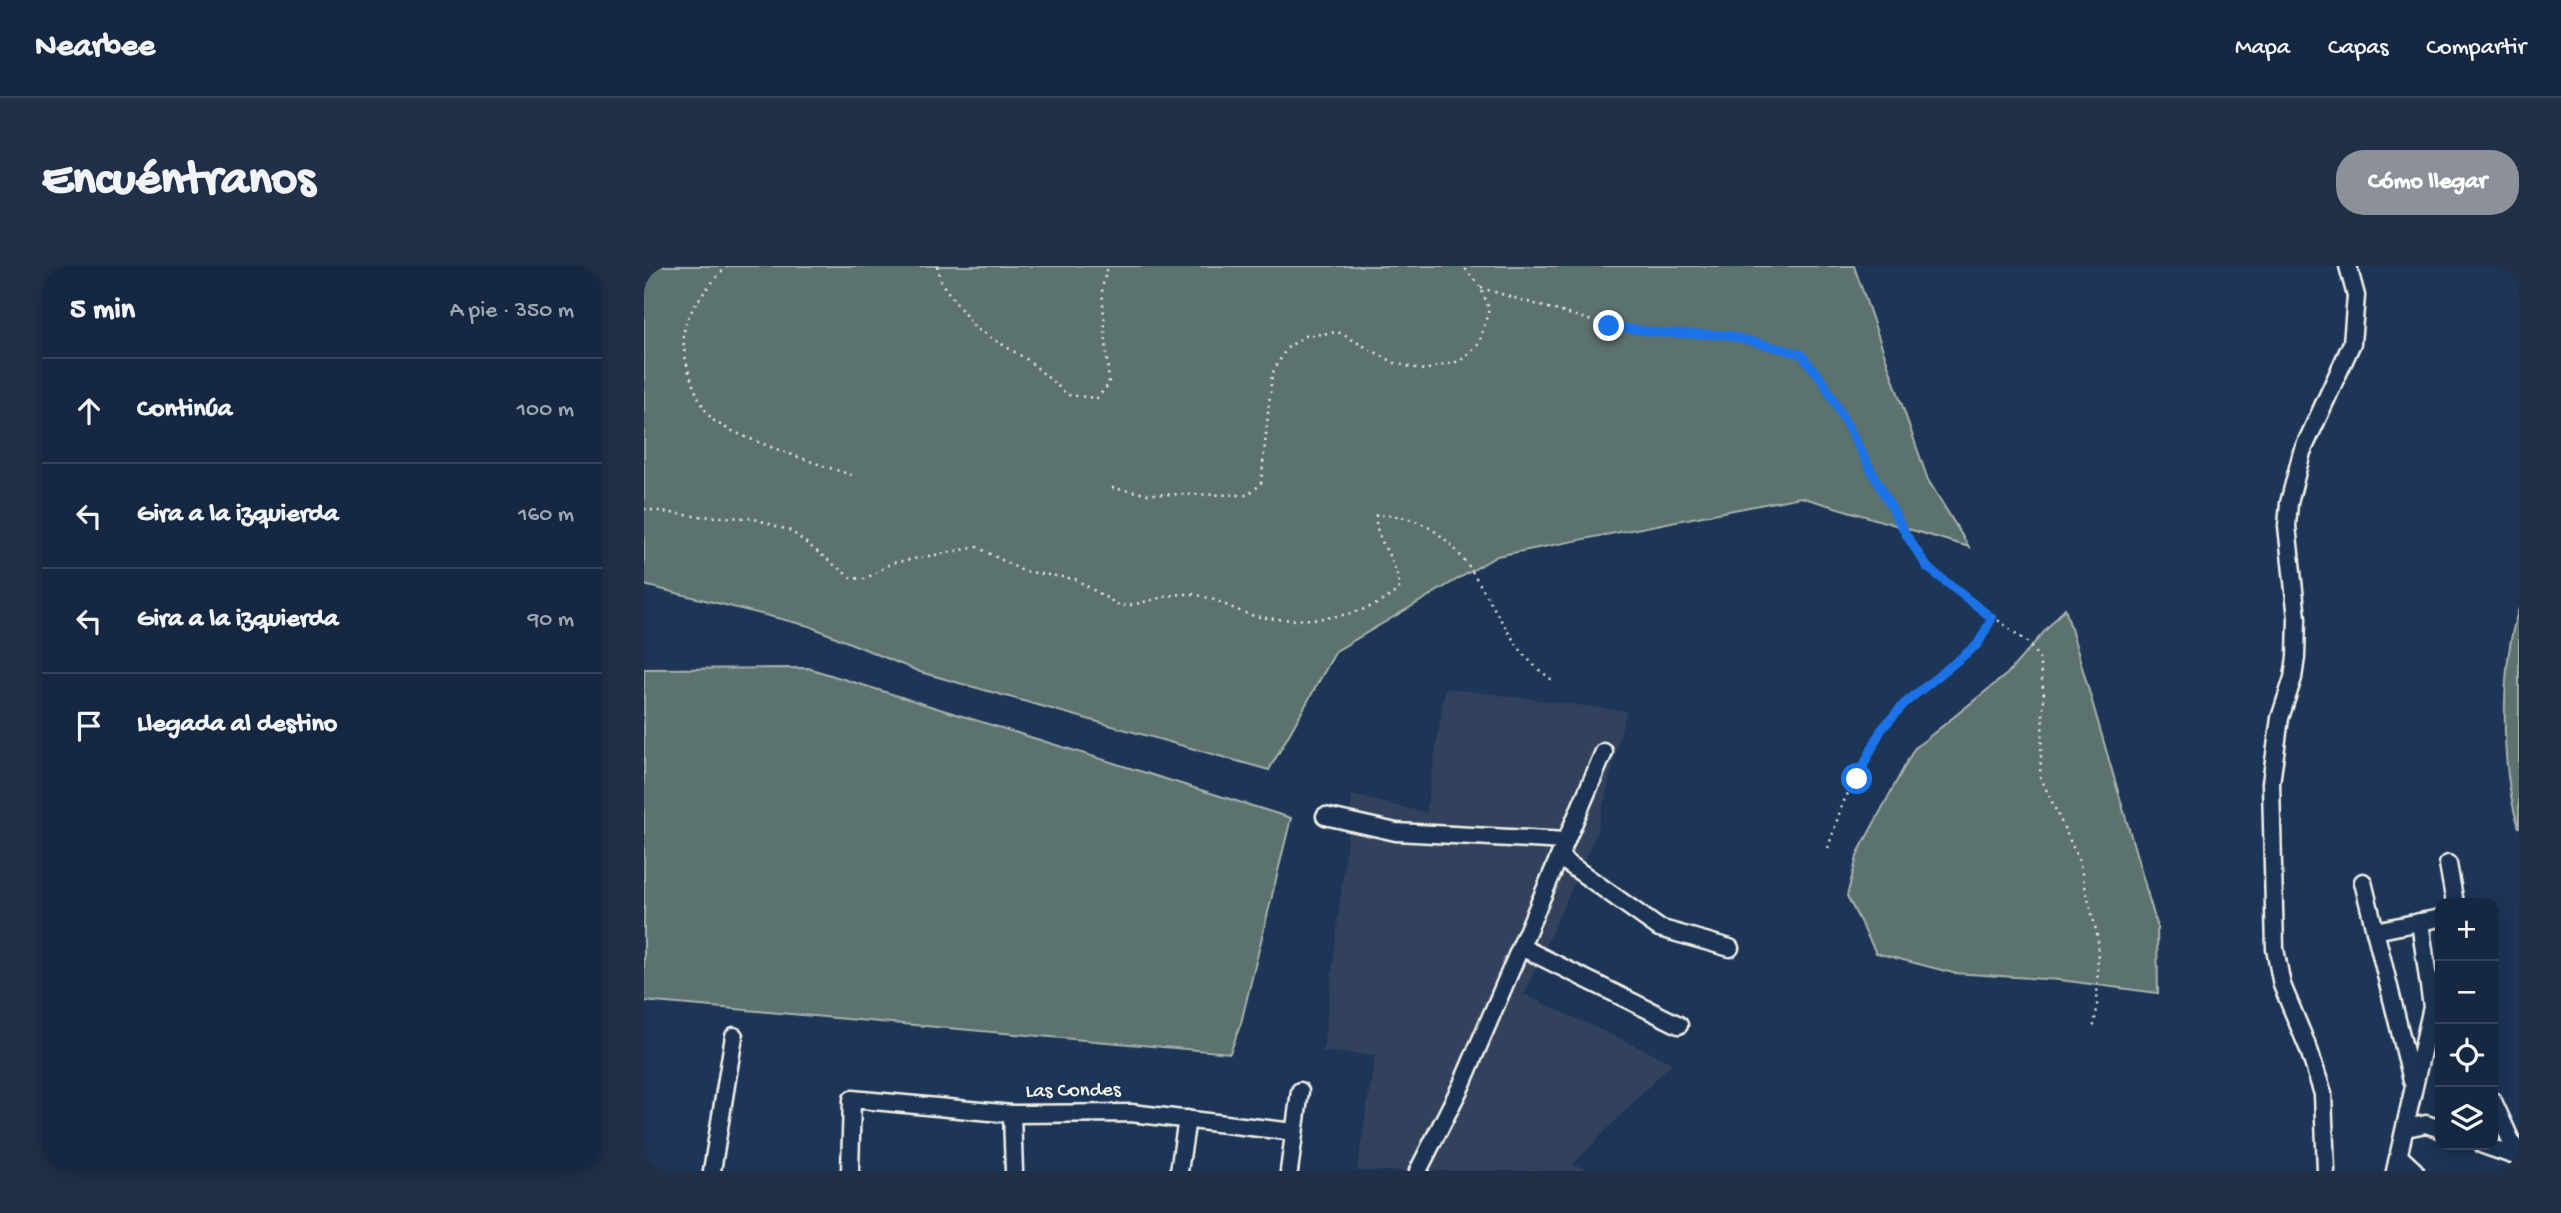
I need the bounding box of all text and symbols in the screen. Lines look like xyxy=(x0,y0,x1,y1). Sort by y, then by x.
text: Nearbee xyxy=(35,29,155,67)
text: Mapa xyxy=(2235,34,2290,63)
text: Capas xyxy=(2328,34,2388,63)
text: Compartir xyxy=(2426,34,2526,63)
button: Cómo llegar xyxy=(2336,150,2519,215)
text: Encuéntranos xyxy=(42,153,315,211)
text: 5 min xyxy=(70,294,135,329)
text: A pie · 350 m xyxy=(450,298,574,325)
route end xyxy=(1593,310,1624,341)
icon: ahead xyxy=(70,392,108,430)
text: Continúa xyxy=(137,395,232,426)
text: 100 m xyxy=(517,397,574,424)
icon: left xyxy=(70,497,108,535)
text: Gira a la izquierda xyxy=(137,500,339,531)
text: 160 m xyxy=(518,502,574,529)
icon: left xyxy=(70,602,108,640)
text: Gira a la izquierda xyxy=(137,605,339,636)
text: 90 m xyxy=(528,607,574,634)
icon: arrive xyxy=(70,707,108,745)
text: Llegada al destino xyxy=(137,710,337,741)
route start xyxy=(1841,763,1872,794)
map controls xyxy=(2435,898,2498,1150)
button: + xyxy=(2435,898,2498,961)
button: − xyxy=(2435,961,2498,1024)
button: locate xyxy=(2435,1024,2498,1087)
street label: Las Condes xyxy=(1025,1079,1122,1105)
button: layers xyxy=(2435,1087,2498,1150)

